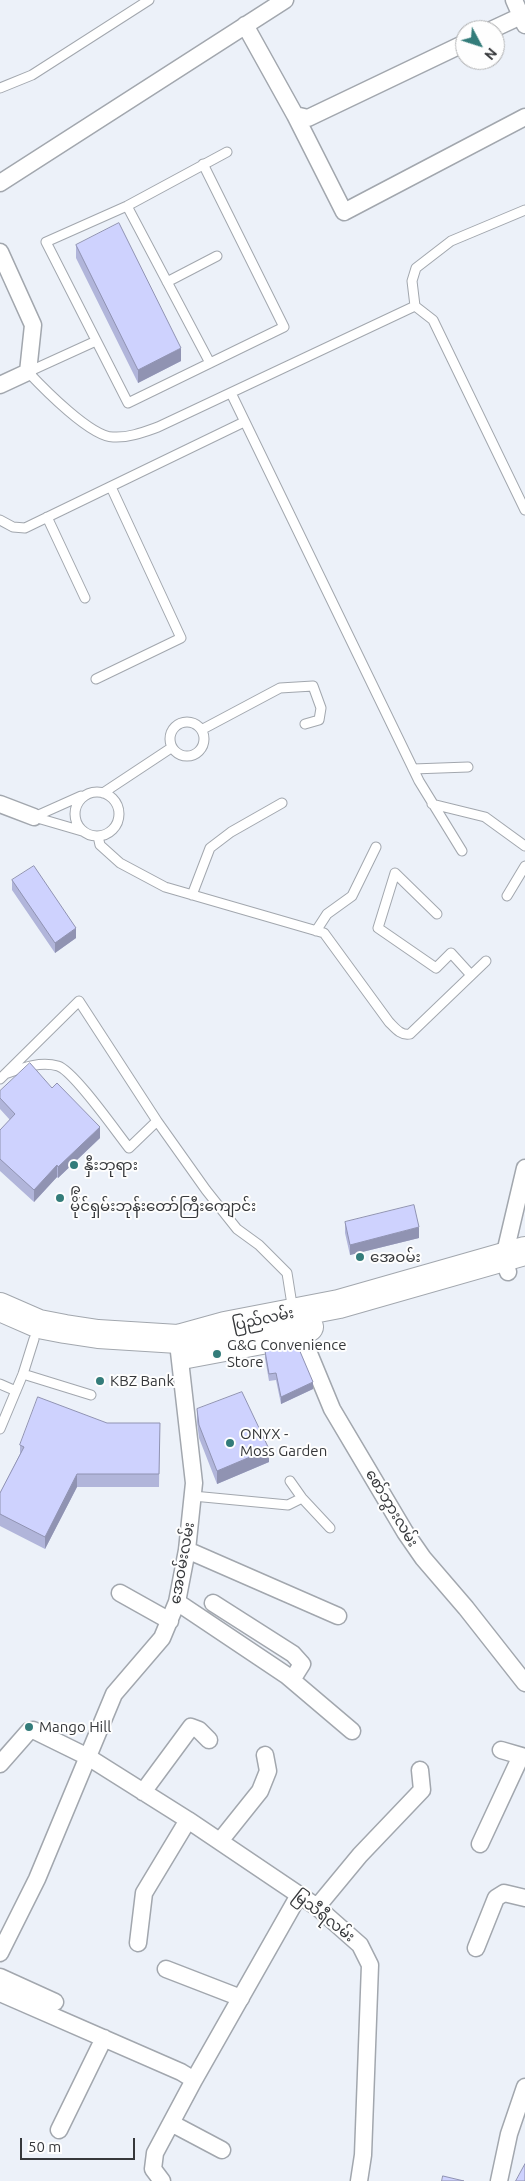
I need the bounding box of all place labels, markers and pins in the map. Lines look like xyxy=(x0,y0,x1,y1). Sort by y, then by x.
place label: နှီးဘုရား xyxy=(84,1156,138,1174)
marker: နှီးဘုရား xyxy=(68,1159,80,1171)
place label: ၉ မိုင်ရှမ်းဘုန်းတော်ကြီးကျောင်း xyxy=(70,1180,256,1215)
marker: ၉ မိုင်ရှမ်းဘုန်းတော်ကြီးကျောင်း xyxy=(54,1192,66,1204)
place label: အေဝမ်း xyxy=(370,1248,421,1266)
marker: အေဝမ်း xyxy=(354,1251,366,1263)
place label: G&G Convenience Store xyxy=(227,1336,346,1371)
marker: G&G Convenience Store xyxy=(211,1348,223,1360)
place label: KBZ Bank xyxy=(110,1372,174,1390)
marker: KBZ Bank xyxy=(94,1375,106,1387)
place label: ONYX - Moss Garden xyxy=(240,1425,327,1460)
marker: ONYX - Moss Garden xyxy=(224,1437,236,1449)
place label: Mango Hill xyxy=(39,1718,111,1736)
marker: Mango Hill xyxy=(23,1721,35,1733)

